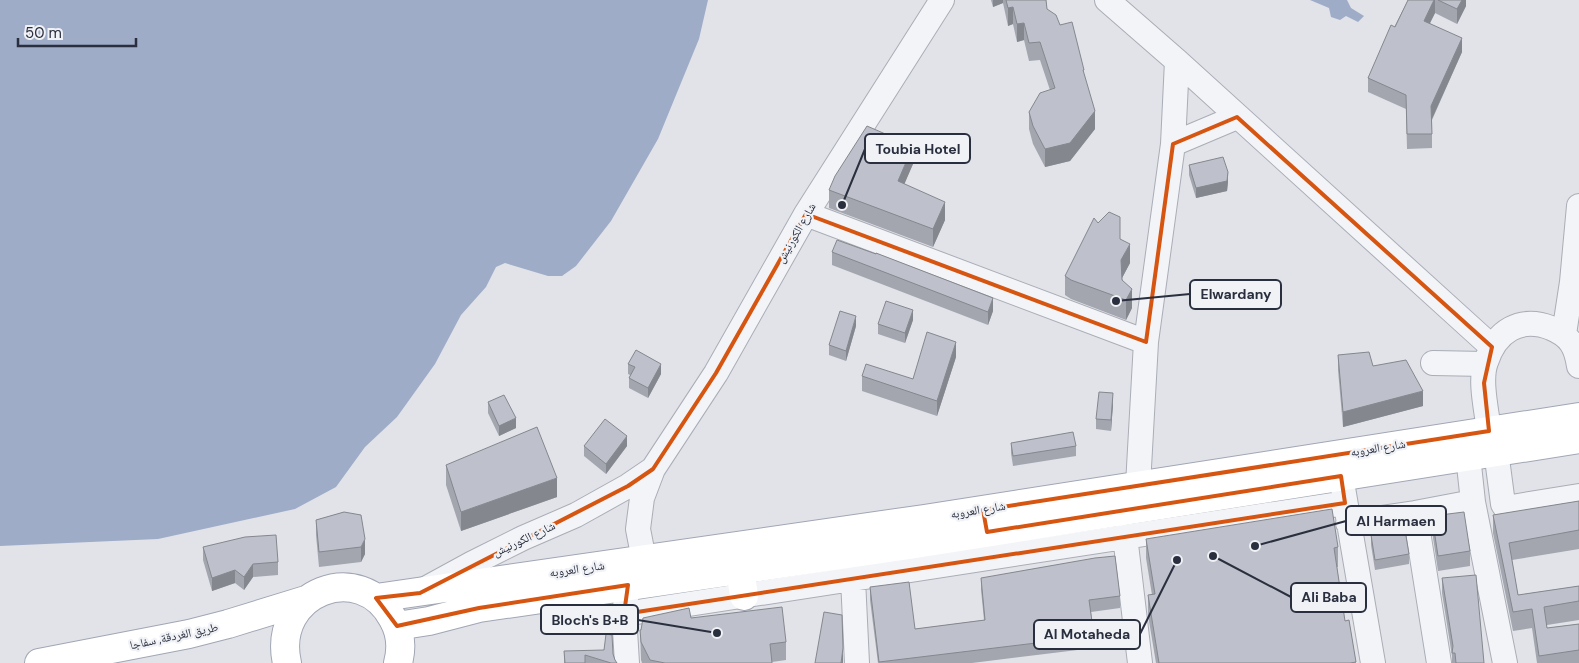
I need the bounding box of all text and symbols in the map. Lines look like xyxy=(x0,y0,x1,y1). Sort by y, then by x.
scale bar xyxy=(18,15,135,47)
text: 50 m xyxy=(25,23,62,43)
callout: Toubia Hotel xyxy=(865,134,970,163)
text: Toubia Hotel xyxy=(875,140,961,158)
street label: شارع الكورنيش xyxy=(772,200,820,266)
callout: Elwardany xyxy=(1190,280,1281,309)
text: Elwardany xyxy=(1200,285,1272,303)
street label: شارع العروبه xyxy=(1349,436,1407,460)
street label: شارع العروبه xyxy=(949,498,1007,522)
callout: Al Harmaen xyxy=(1346,506,1446,535)
text: Al Harmaen xyxy=(1356,512,1436,530)
street label: شارع الكورنيش xyxy=(490,518,558,560)
street label: شارع العروبه xyxy=(548,557,606,581)
callout: Ali Baba xyxy=(1291,583,1366,612)
text: Ali Baba xyxy=(1301,588,1357,606)
callout: Bloch's B+B xyxy=(541,605,638,634)
text: Bloch's B+B xyxy=(551,611,629,629)
street label: طريق الغردقة, سفاجا xyxy=(128,619,220,653)
callout: Al Motaheda xyxy=(1034,620,1140,649)
text: Al Motaheda xyxy=(1044,625,1130,643)

